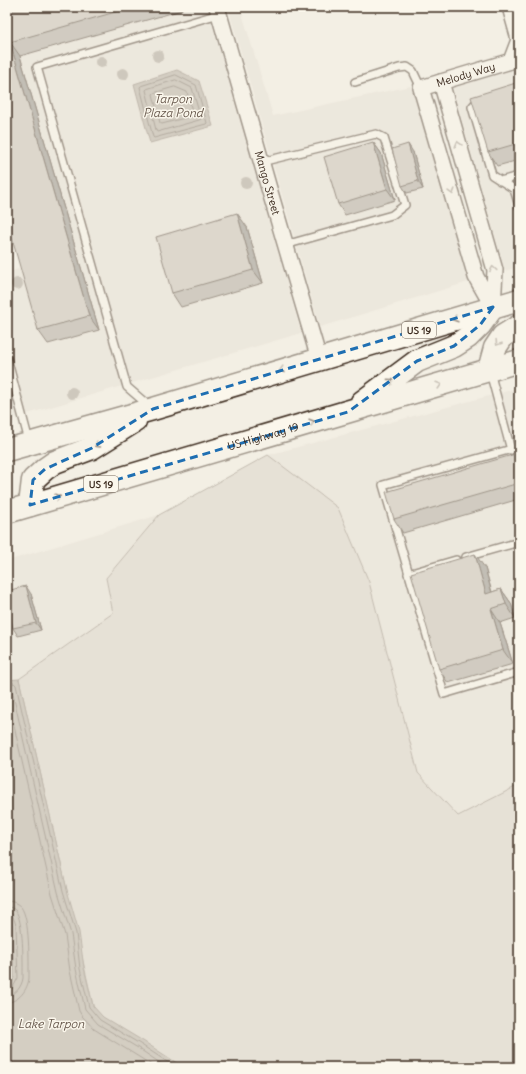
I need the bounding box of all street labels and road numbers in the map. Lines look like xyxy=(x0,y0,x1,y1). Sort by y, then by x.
street label: Melody Way xyxy=(435,59,497,90)
street label: Mango Street xyxy=(252,149,283,217)
road number: US 19 xyxy=(402,322,436,338)
street label: US Highway 19 xyxy=(226,419,300,454)
road number: US 19 xyxy=(84,476,118,492)

